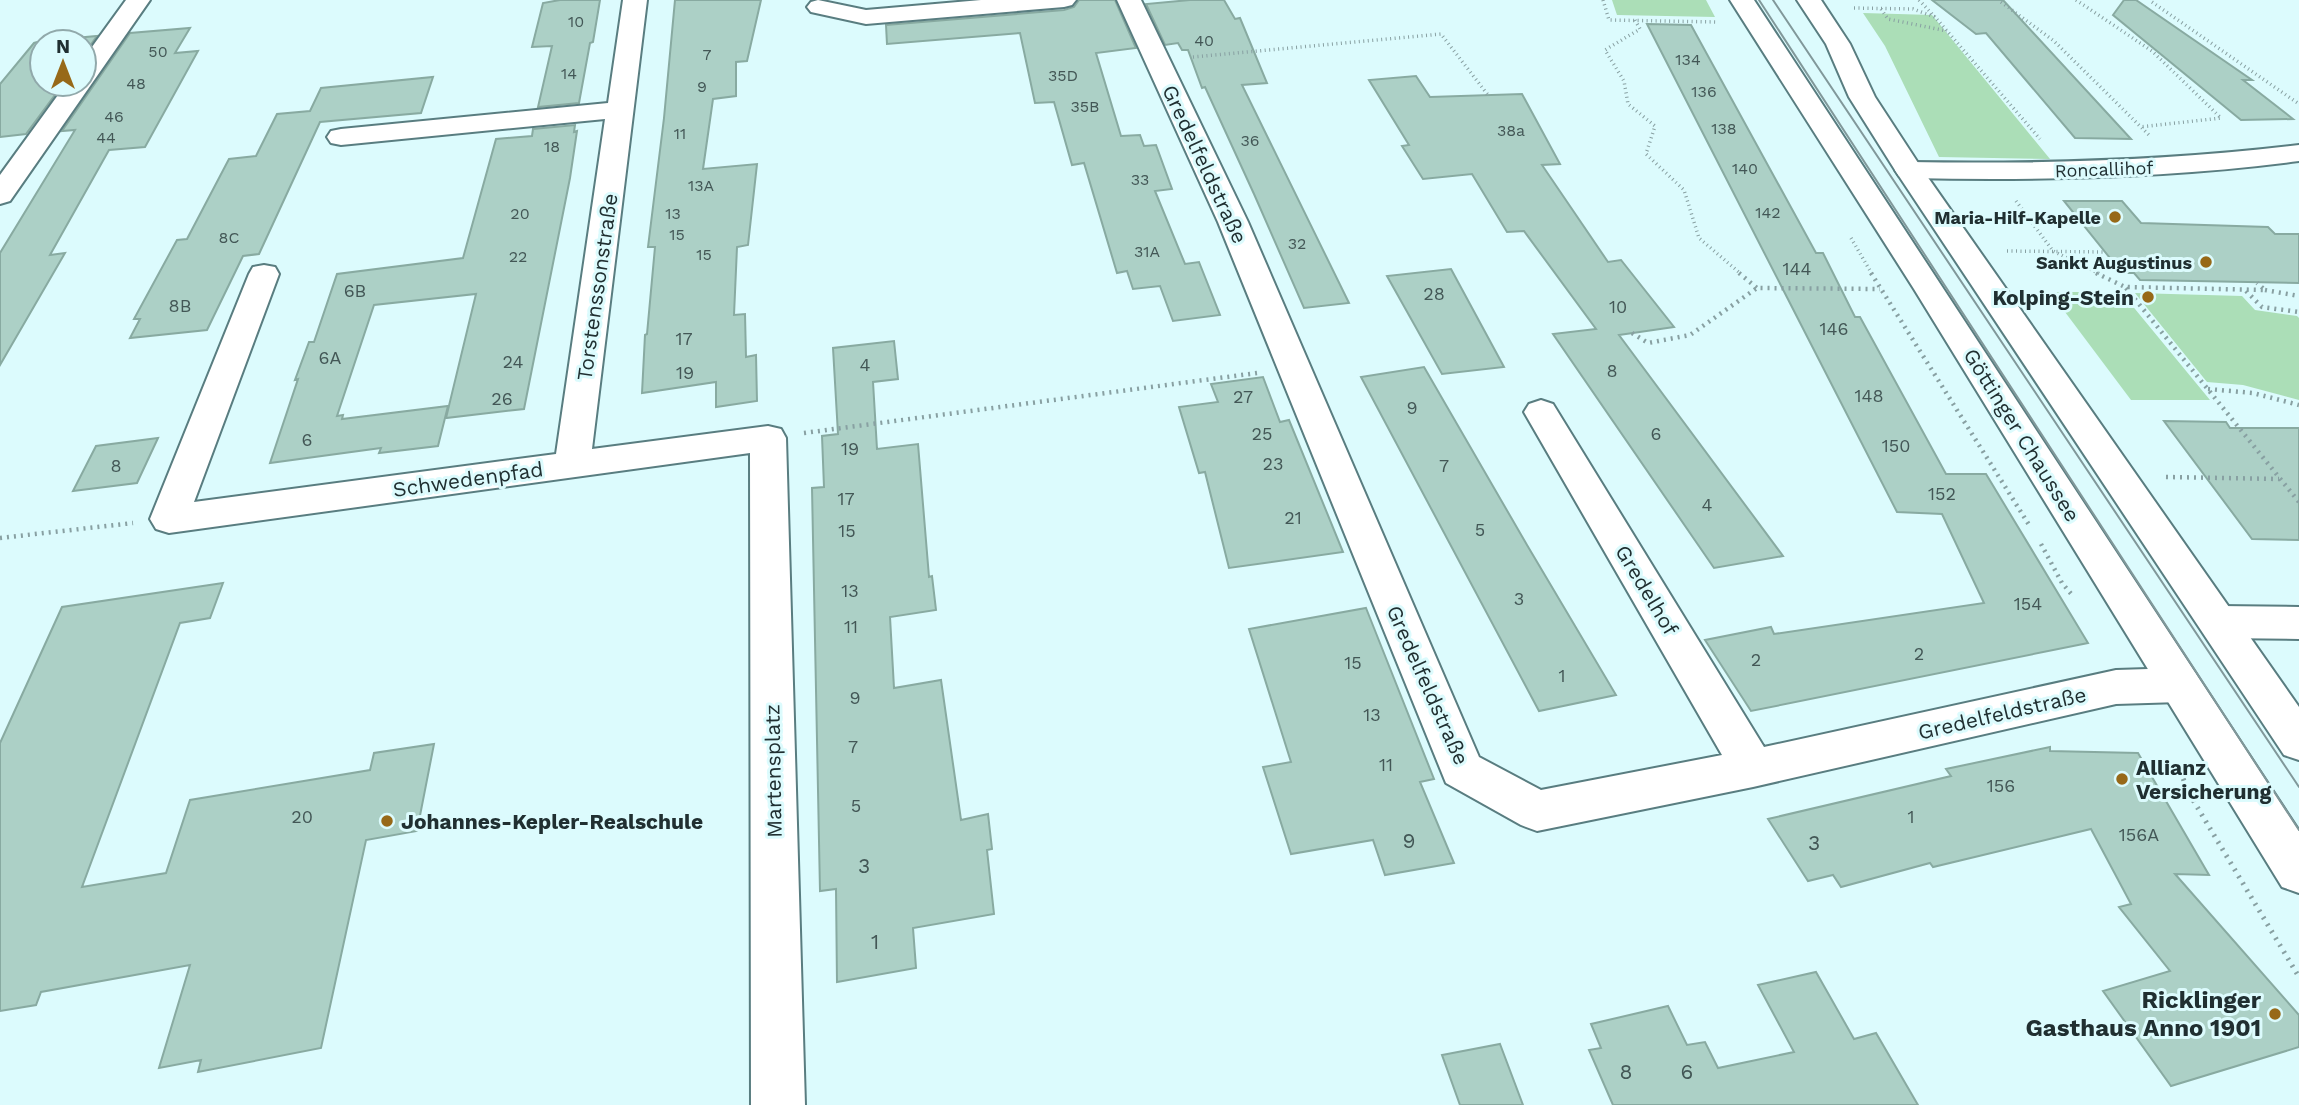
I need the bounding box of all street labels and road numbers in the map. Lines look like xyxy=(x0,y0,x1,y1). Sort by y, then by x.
street label: Gredelfeldstraße xyxy=(1157,81,1253,247)
street label: Roncallihof xyxy=(2054,157,2154,181)
street label: Torstenssonstraße xyxy=(571,192,623,382)
street label: Göttinger Chaussee xyxy=(1959,344,2085,526)
street label: Schwedenpfad xyxy=(391,456,545,502)
street label: Gredelhof xyxy=(1610,540,1684,640)
street label: Gredelfeldstraße xyxy=(1382,601,1474,769)
street label: Gredelfeldstraße xyxy=(1915,681,2089,745)
street label: Martensplatz xyxy=(759,704,787,838)

